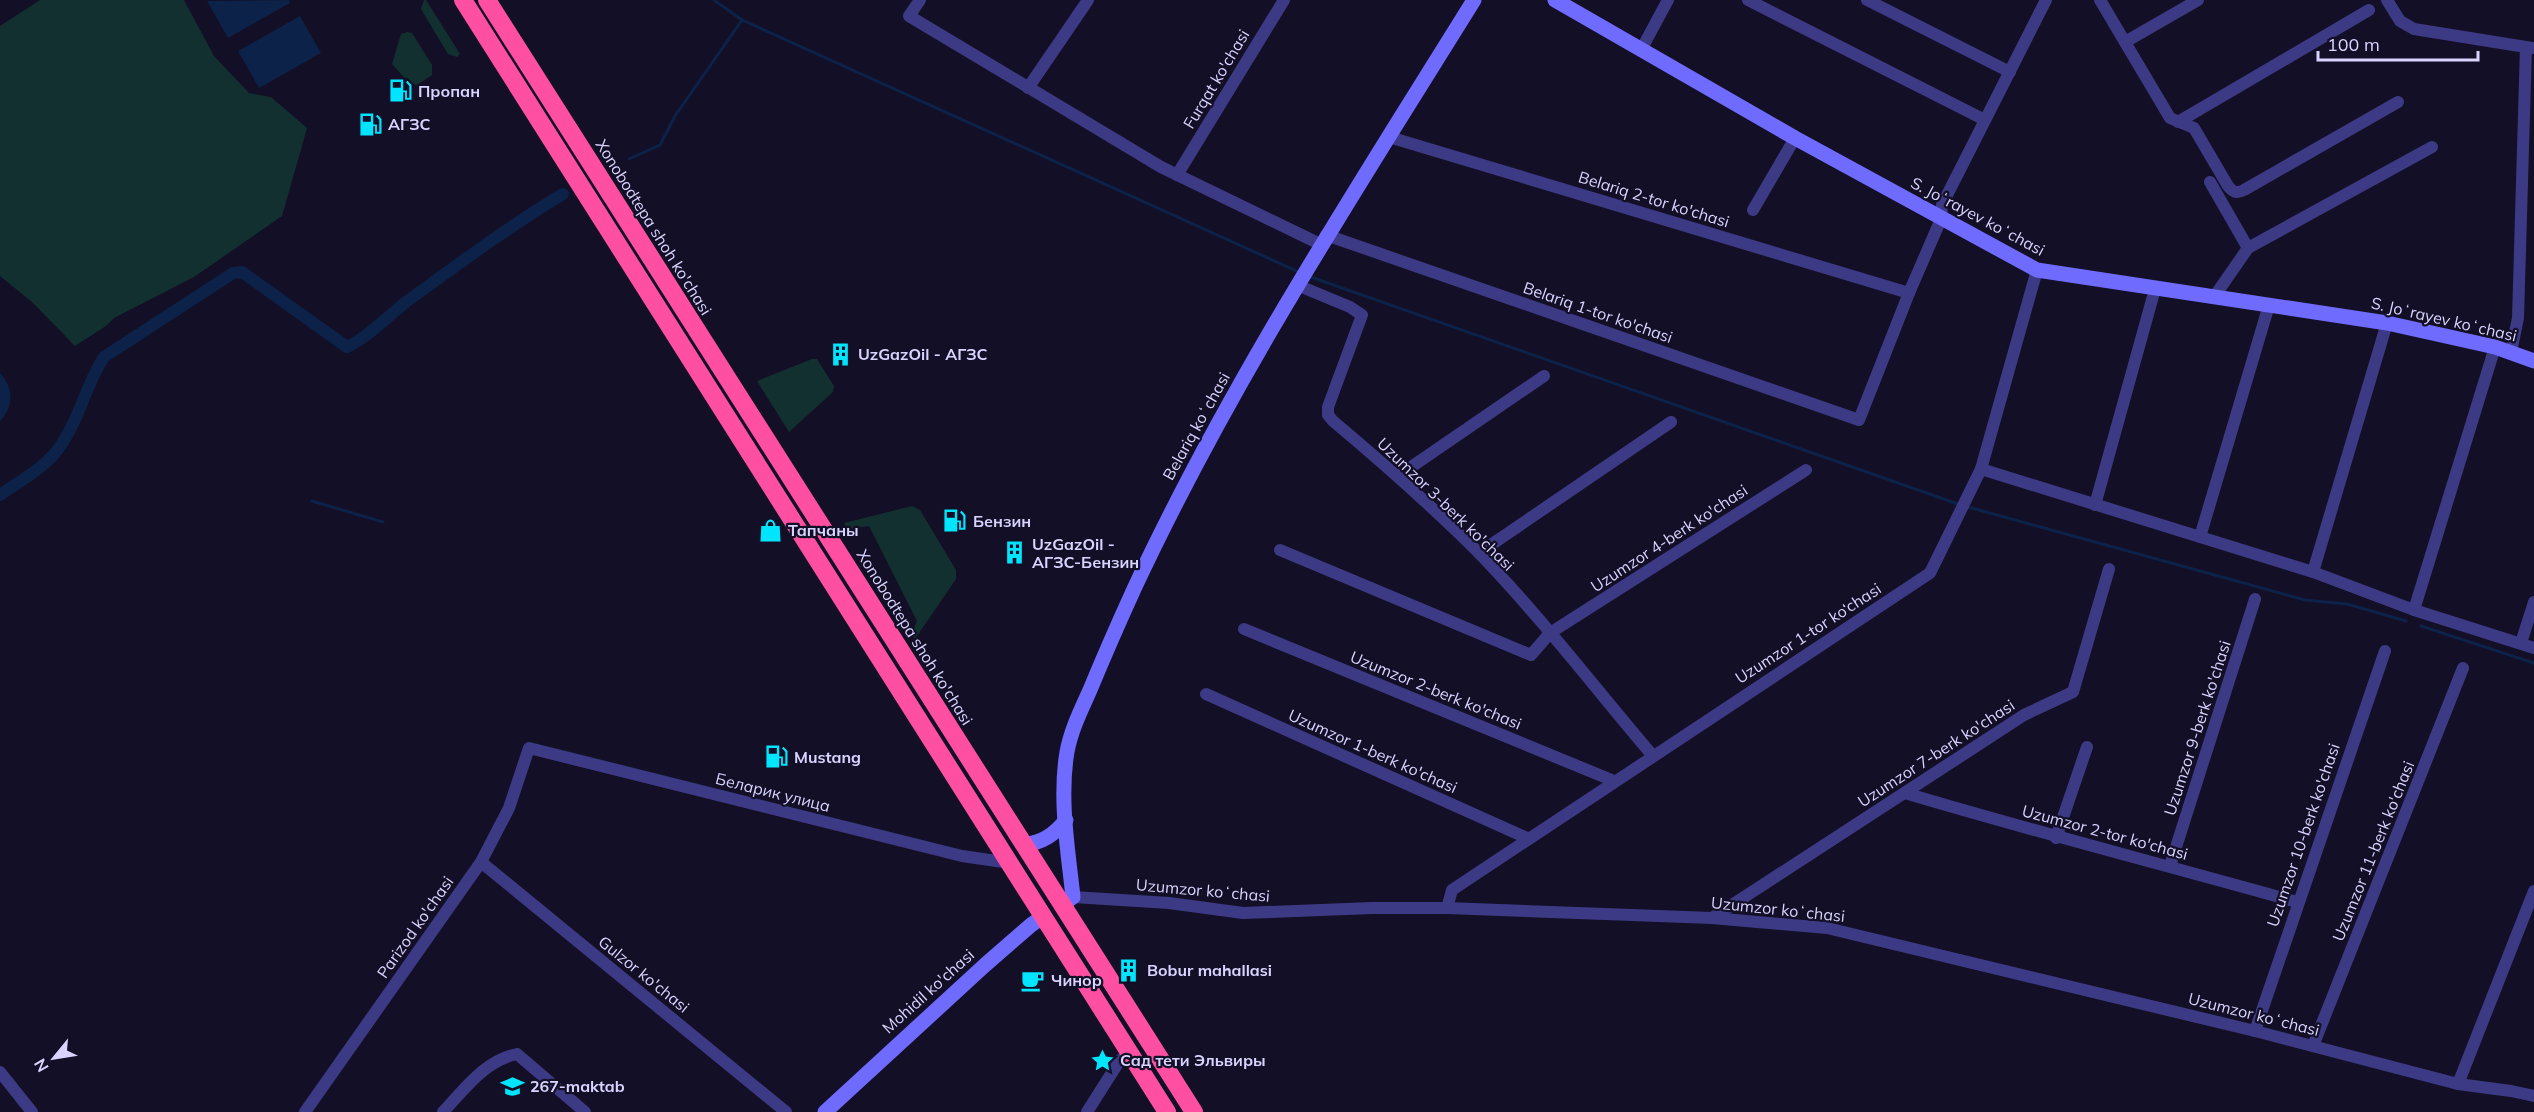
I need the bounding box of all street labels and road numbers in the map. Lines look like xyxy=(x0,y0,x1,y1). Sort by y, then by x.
street label: Furqat ko'chasi xyxy=(1179,26,1253,132)
street label: Xonobodtepa shoh ko'chasi xyxy=(592,136,716,318)
street label: Belariq 2-tor ko'chasi xyxy=(1576,167,1732,231)
street label: S. Joʻrayev koʻchasi xyxy=(1908,172,2048,260)
street label: Belariq 1-tor ko'chasi xyxy=(1521,277,1675,347)
street label: S. Joʻrayev koʻchasi xyxy=(2369,293,2519,345)
street label: Belariq koʻchasi xyxy=(1158,369,1234,483)
street label: Uzumzor 3-berk ko'chasi xyxy=(1373,433,1519,575)
street label: Uzumzor 4-berk ko'chasi xyxy=(1587,480,1751,596)
street label: Xonobodtepa shoh ko'chasi xyxy=(853,546,977,728)
street label: Uzumzor 1-tor ko‘chasi xyxy=(1731,578,1885,688)
street label: Uzumzor 9-berk ko'chasi xyxy=(2159,638,2235,818)
street label: Uzumzor 2-berk ko'chasi xyxy=(1347,646,1525,734)
street label: Uzumzor 7-berk ko'chasi xyxy=(1854,695,2018,811)
street label: Uzumzor 1-berk ko'chasi xyxy=(1285,705,1461,797)
street label: Uzumzor 10-berk ko'chasi xyxy=(2262,741,2344,929)
street label: Uzumzor 11-berk ko'chasi xyxy=(2328,758,2418,944)
street label: Беларик улица xyxy=(714,768,832,816)
street label: Uzumzor 2-tor ko'chasi xyxy=(2020,800,2190,864)
street label: Parizod ko'chasi xyxy=(372,872,458,982)
street label: Uzumzor koʻchasi xyxy=(1135,874,1271,906)
street label: Uzumzor koʻchasi xyxy=(1710,892,1846,926)
street label: Gulzor ko'chasi xyxy=(594,931,694,1017)
street label: Mohidil ko'chasi xyxy=(878,944,978,1038)
street label: Uzumzor koʻchasi xyxy=(2186,988,2322,1040)

